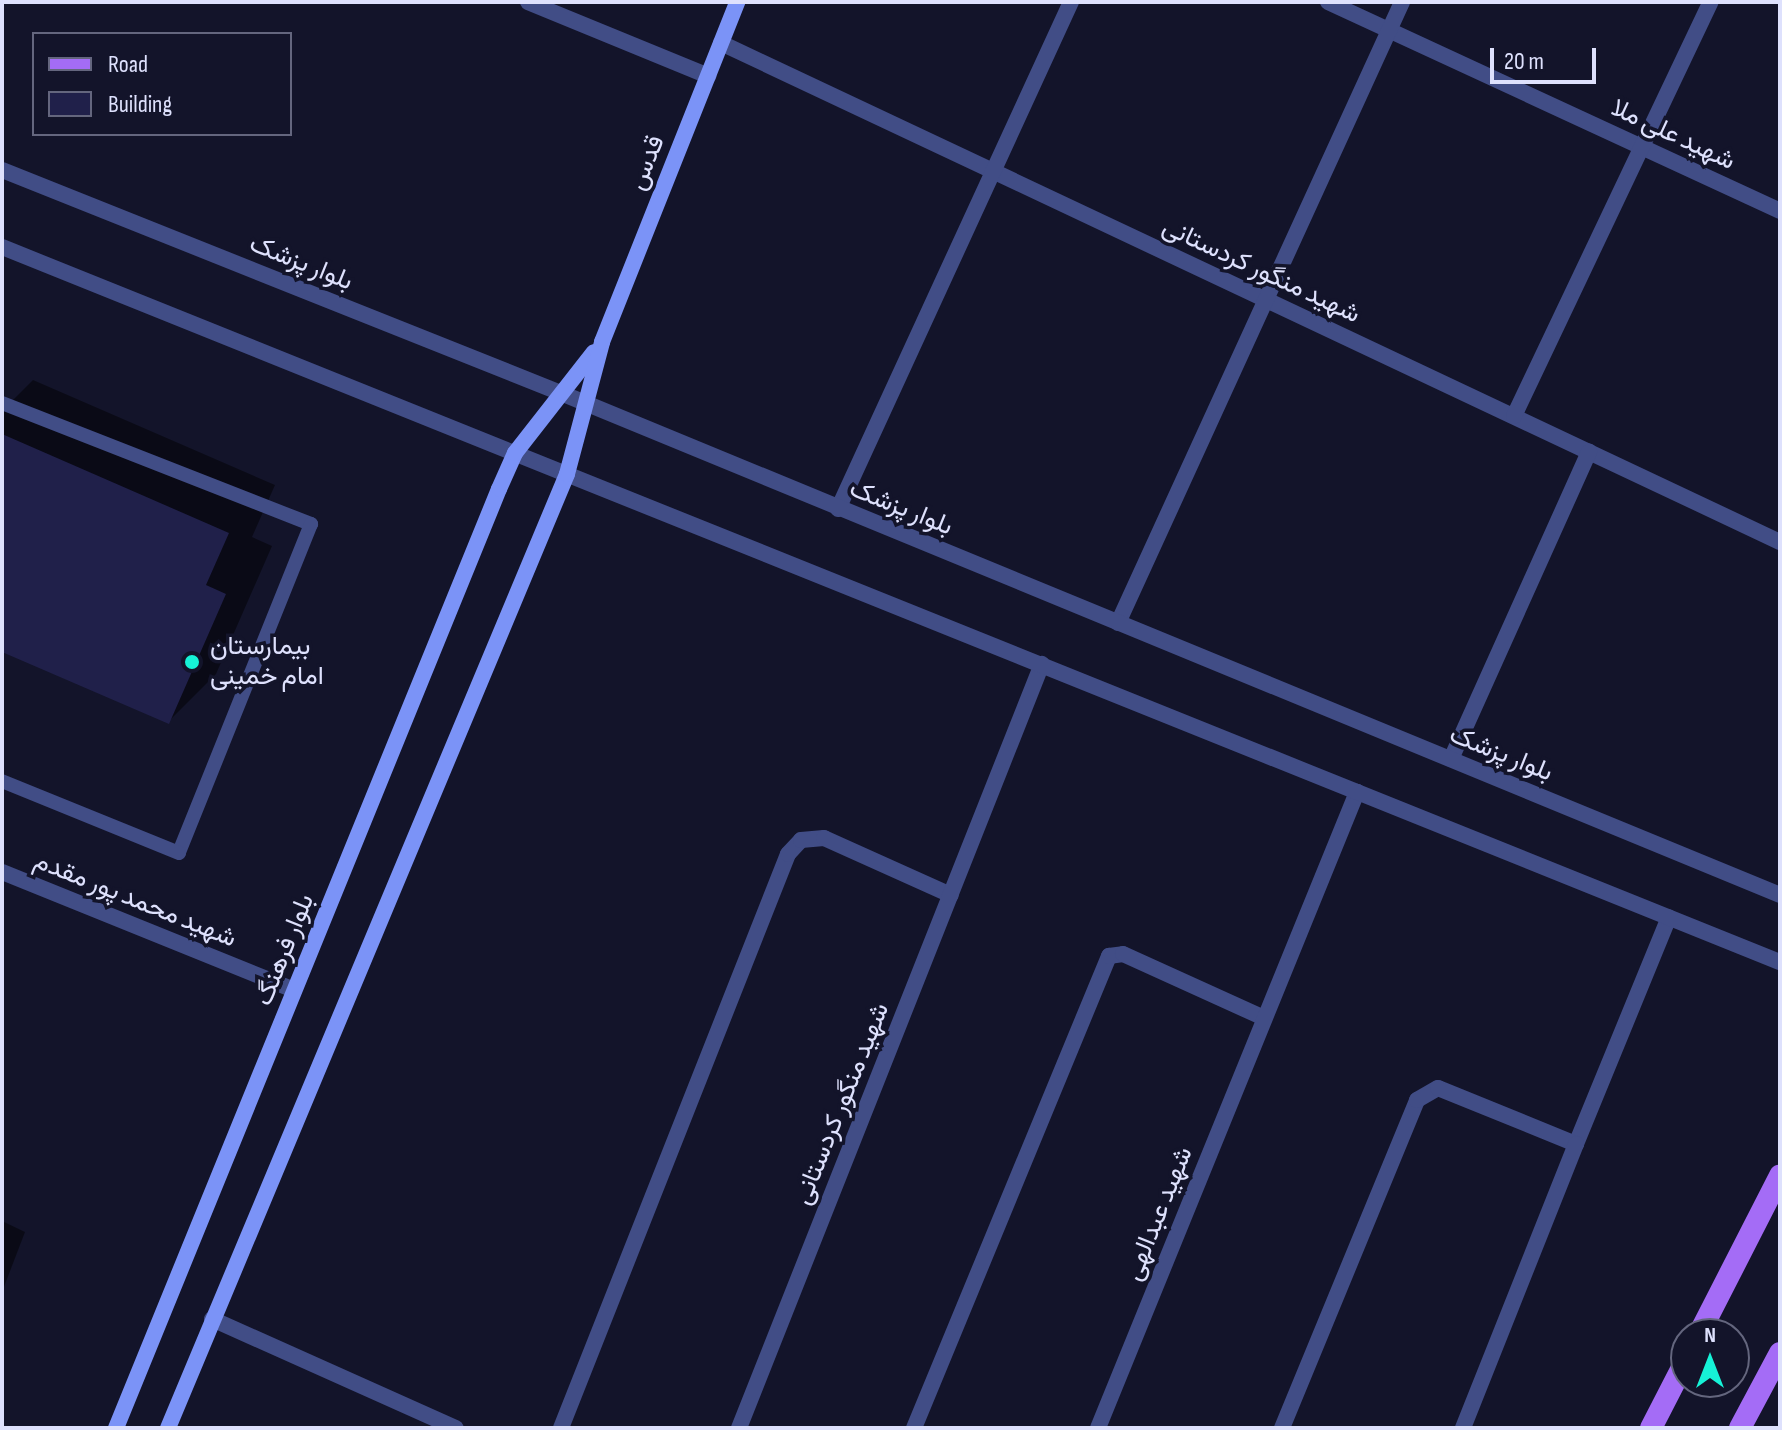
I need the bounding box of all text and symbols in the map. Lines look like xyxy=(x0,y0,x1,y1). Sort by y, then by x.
legend xyxy=(32,32,292,136)
scale bar xyxy=(1494,32,1600,82)
text: 20 m xyxy=(1504,47,1544,76)
text: Road xyxy=(108,50,148,79)
text: Building xyxy=(108,90,172,119)
street label: شهید علی ملا xyxy=(1606,93,1740,177)
street label: قدس xyxy=(622,131,672,195)
street label: شهید منگور کردستانی xyxy=(1157,211,1365,331)
street label: بلوار پزشک xyxy=(245,228,357,298)
street label: بلوار پزشک xyxy=(845,473,957,543)
place label: بیمارستان امام خمینی xyxy=(210,631,324,692)
marker: بیمارستان امام خمینی xyxy=(181,651,203,673)
street label: بلوار پزشک xyxy=(1445,719,1557,789)
street label: شهید محمد پور مقدم xyxy=(29,845,241,955)
street label: بلوار فرهنگ xyxy=(248,890,322,1010)
street label: شهید منگور کردستانی xyxy=(787,999,897,1209)
street label: شهید عبدالهی xyxy=(1118,1143,1200,1285)
north arrow xyxy=(1670,1318,1750,1398)
text: N xyxy=(1704,1322,1716,1349)

